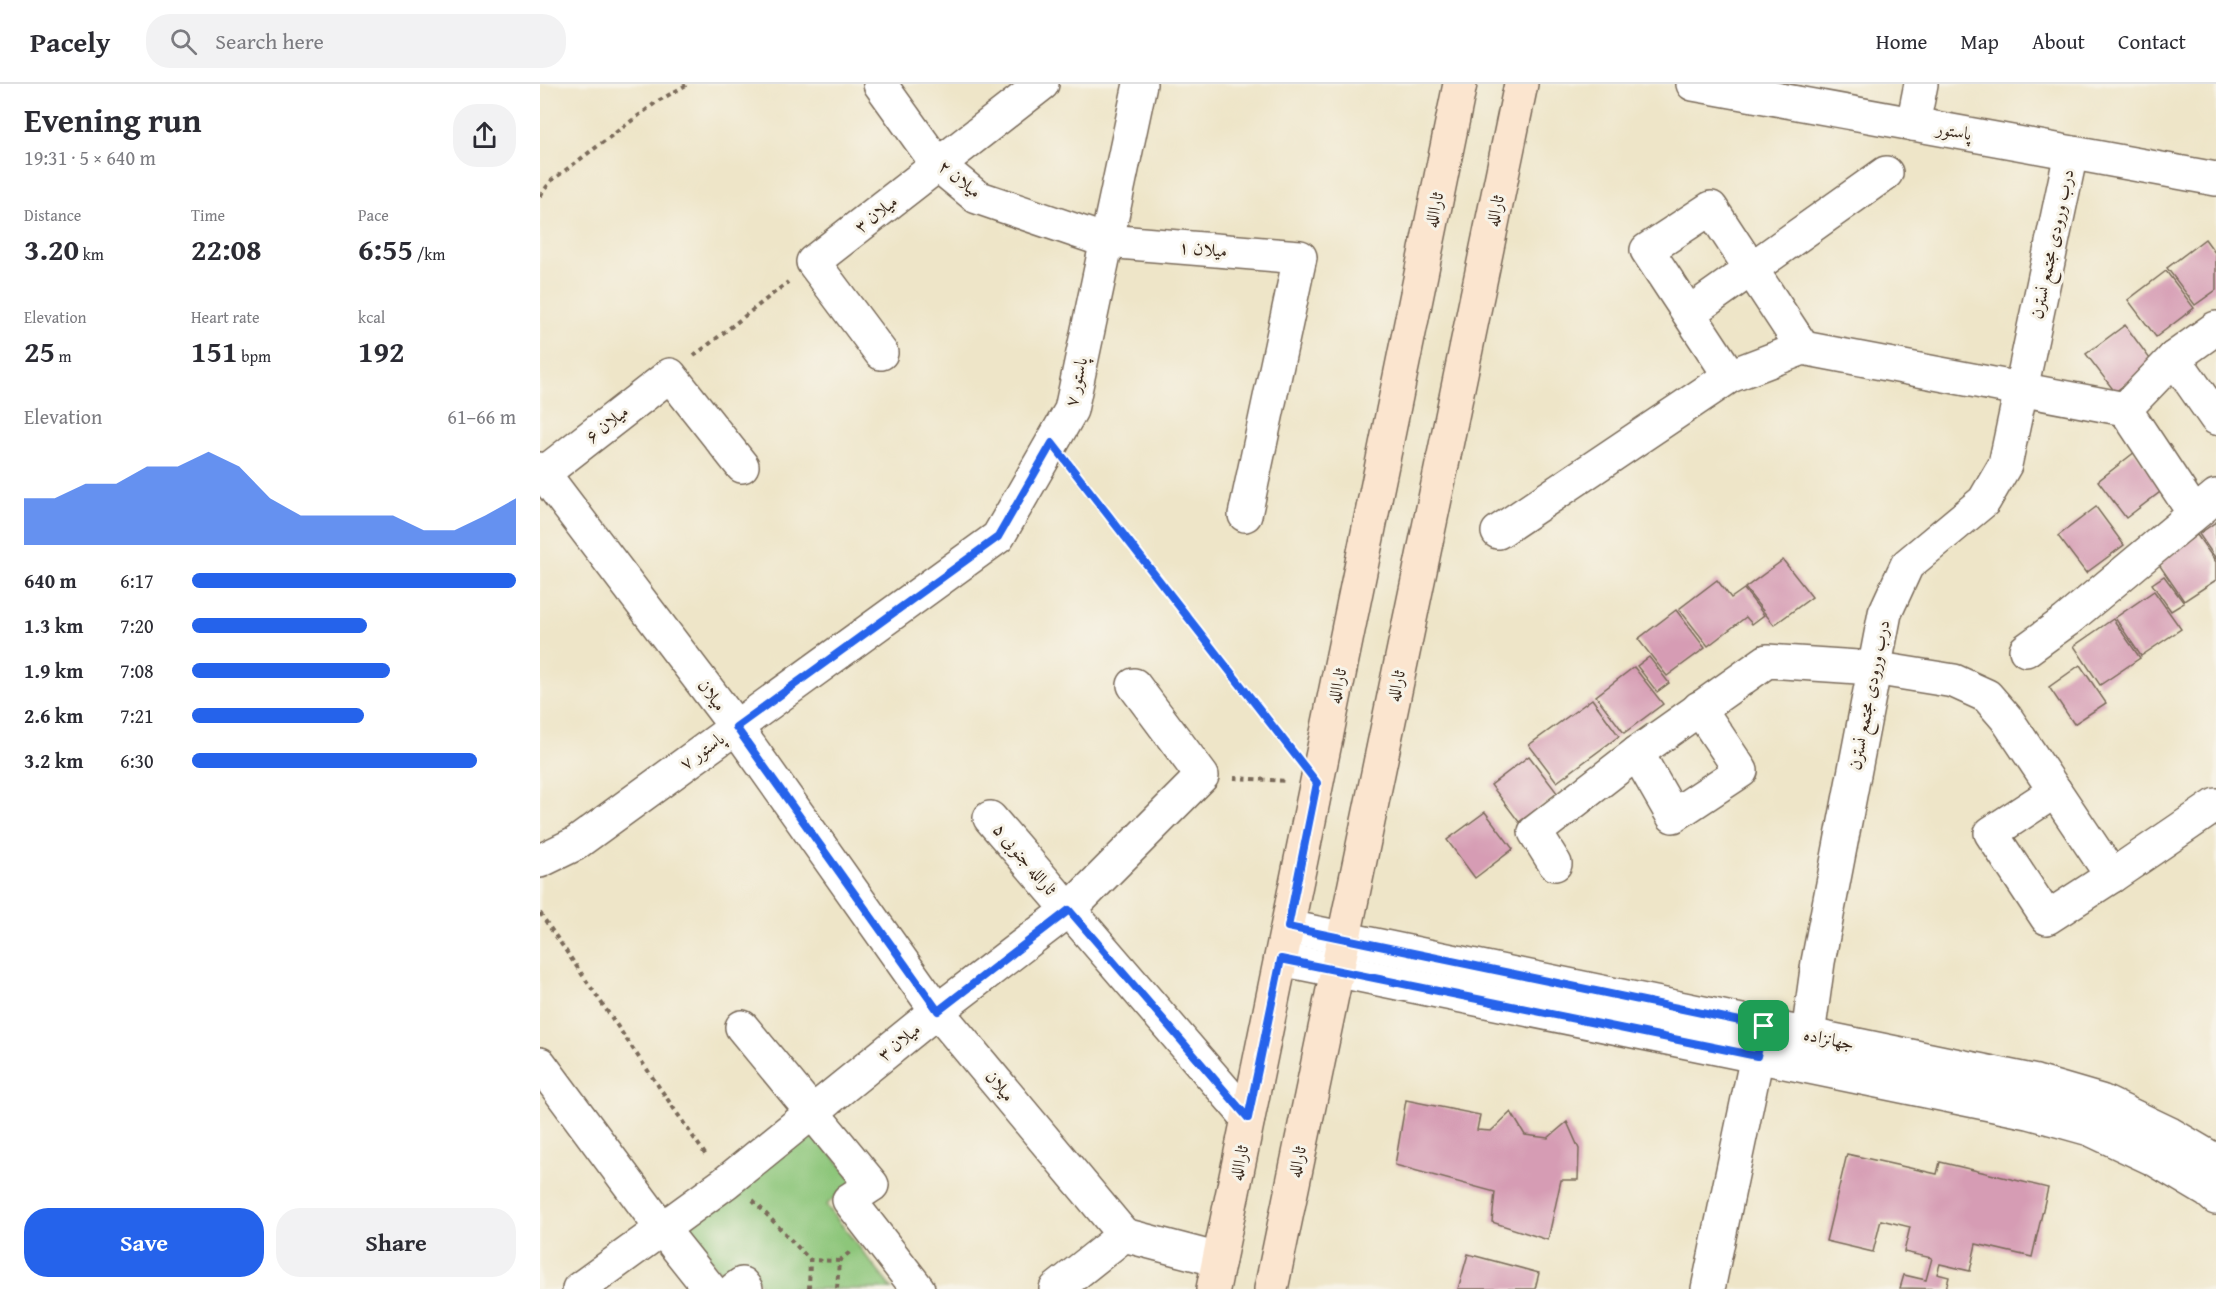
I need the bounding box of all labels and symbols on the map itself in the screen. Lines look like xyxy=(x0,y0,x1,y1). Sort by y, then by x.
street label: پاستور xyxy=(1932,114,1975,147)
street label: میلان ۲ xyxy=(933,153,988,204)
street label: درب ورودی مجتمع نسترن xyxy=(2022,166,2084,322)
street label: میلان ۳ xyxy=(848,188,903,239)
street label: ثاراالله xyxy=(1417,189,1451,230)
street label: ثارالله xyxy=(1478,192,1511,229)
street label: میلان ۱ xyxy=(1178,233,1228,264)
street label: پاستور ۷ xyxy=(1057,353,1095,409)
street label: میلان ۶ xyxy=(579,398,634,449)
street label: درب ورودی مجتمع نسترن xyxy=(1841,617,1899,773)
street label: ثاراالله xyxy=(1320,665,1354,706)
street label: ثارالله xyxy=(1379,667,1412,704)
street label: میلان xyxy=(691,673,733,716)
street label: پاستور ۷ xyxy=(674,724,731,776)
street label: ثارالله جنوبی ۵ xyxy=(987,817,1064,901)
pin xyxy=(1738,1000,1789,1051)
street label: میلان ۳ xyxy=(871,1016,926,1067)
street label: جهانزاده xyxy=(1801,1020,1857,1057)
street label: میلان xyxy=(979,1064,1022,1107)
street label: ثاراالله xyxy=(1222,1142,1256,1183)
street label: ثارالله xyxy=(1280,1143,1313,1180)

